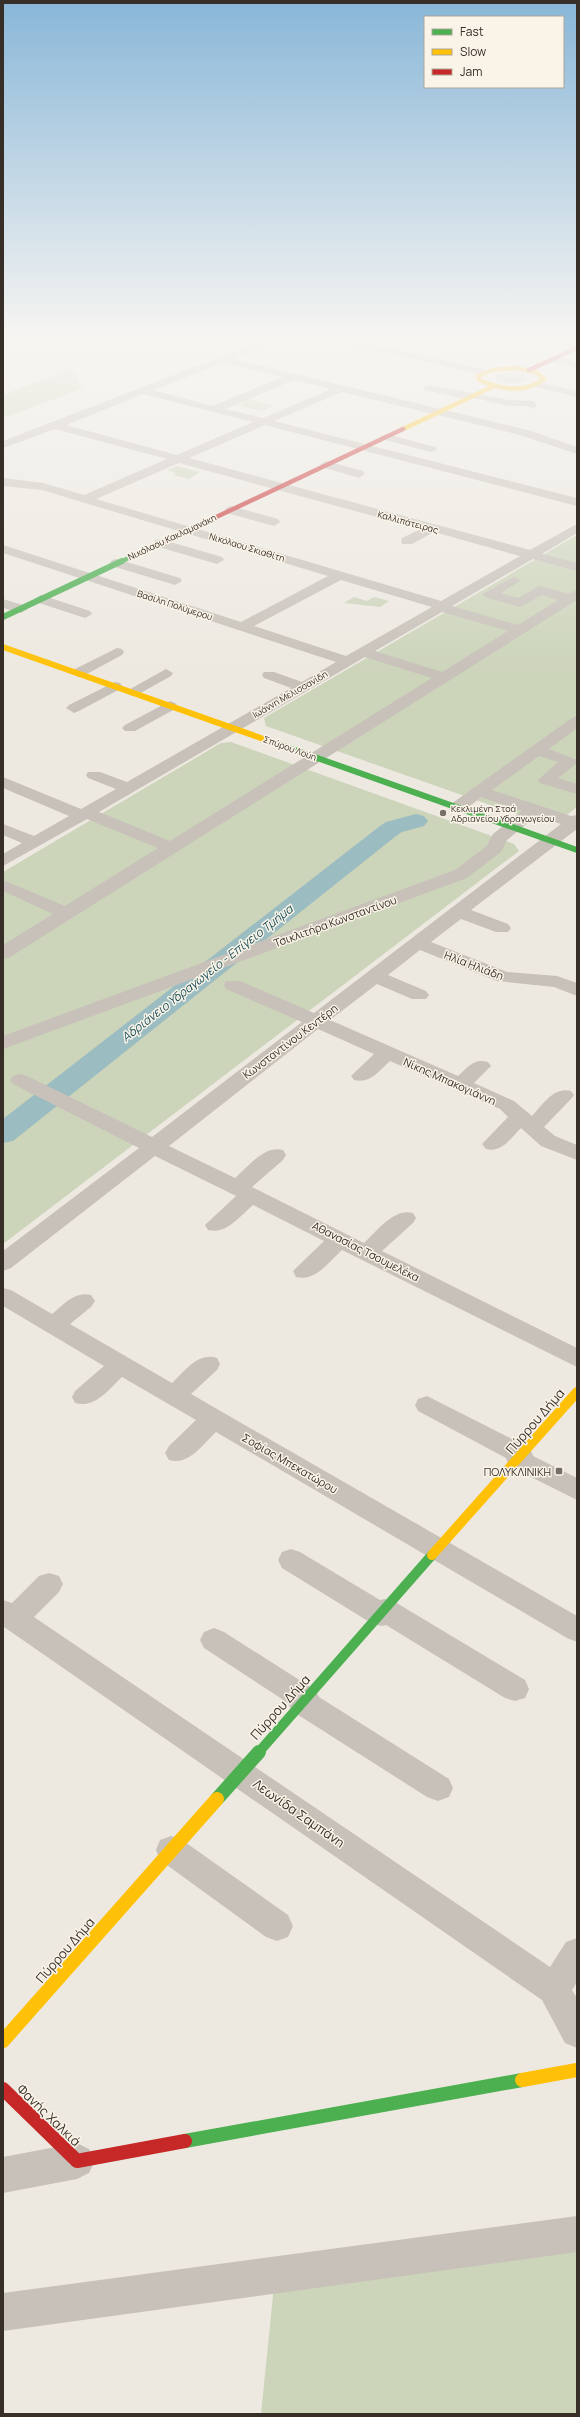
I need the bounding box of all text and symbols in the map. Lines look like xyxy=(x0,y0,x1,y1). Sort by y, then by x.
legend xyxy=(424,16,564,88)
text: Fast xyxy=(460,23,484,40)
text: Slow xyxy=(460,43,486,60)
text: Jam xyxy=(460,63,482,80)
street label: Καλλιπάτειρας xyxy=(376,508,440,536)
street label: Νικόλαου Κακλαμανάκη xyxy=(126,511,218,563)
street label: Νικόλαου Σκιαθίτη xyxy=(208,529,286,565)
street label: Βασίλη Πολύμερου xyxy=(136,587,214,623)
street label: Ιωάννη Μελισσανίδη xyxy=(250,667,330,721)
street label: Σπύρου Λούη xyxy=(261,732,319,764)
place label: Κεκλιμένη Στοά Αδριανείου Υδραγωγείου xyxy=(451,802,555,825)
marker: Κεκλιμένη Στοά Αδριανείου Υδραγωγείου xyxy=(438,808,448,818)
street label: Τσικλιτήρα Κωνσταντίνου xyxy=(271,892,399,950)
water label: Αδριάνειο Υδραγωγείο - Επίγειο Τμήμα xyxy=(118,900,298,1045)
street label: Ηλία Ηλιάδη xyxy=(442,947,506,983)
street label: Κωνσταντίνου Κεντέρη xyxy=(239,1000,341,1082)
street label: Νίκης Μπακογιάννη xyxy=(401,1054,499,1108)
street label: Αθανασίας Τσουμελέκα xyxy=(310,1217,422,1285)
street label: Πύρρου Δήμα xyxy=(501,1384,569,1458)
street label: Σοφίας Μπεκατώρου xyxy=(240,1430,340,1496)
place label: ΠΟΛΥΚΛΙΝΙΚΗ xyxy=(484,1464,551,1479)
marker: ΠΟΛΥΚΛΙΝΙΚΗ xyxy=(554,1466,564,1476)
street label: Πύρρου Δήμα xyxy=(246,1671,314,1743)
street label: Λεωνίδα Σαμπάνη xyxy=(250,1775,348,1851)
street label: Πύρρου Δήμα xyxy=(31,1913,99,1987)
street label: Φανής Χαλκιά xyxy=(13,2080,85,2150)

